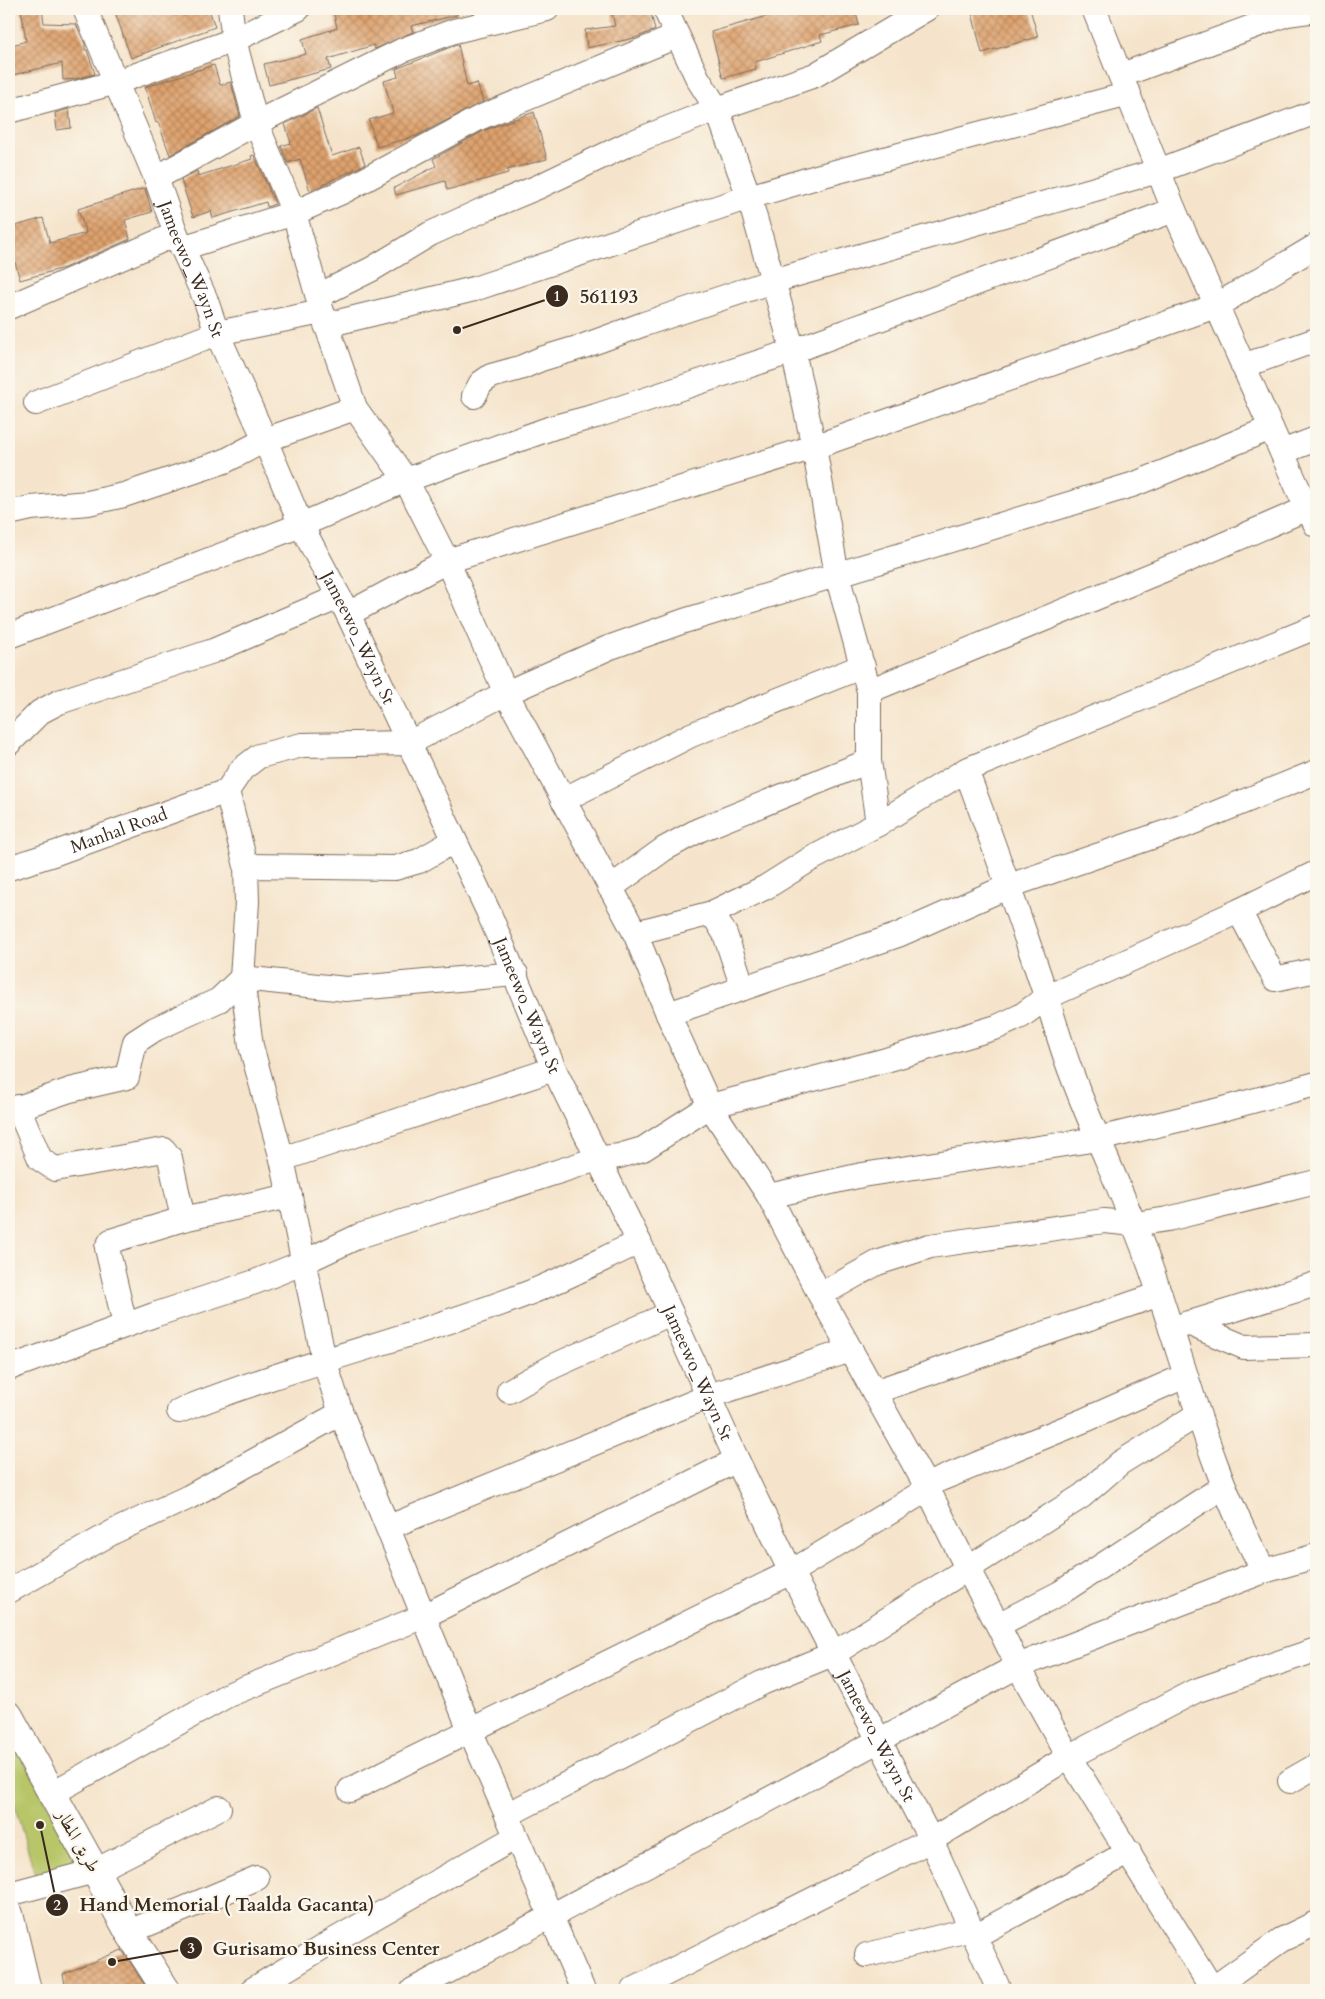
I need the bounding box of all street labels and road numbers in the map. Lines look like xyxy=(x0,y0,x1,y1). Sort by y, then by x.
street label: Jameewo_Wayn St xyxy=(152,194,230,342)
street label: Jameewo_Wayn St xyxy=(314,564,401,709)
street label: Manhal Road xyxy=(67,801,171,859)
street label: Jameewo_Wayn St xyxy=(487,931,567,1078)
street label: Jameewo_Wayn St xyxy=(655,1299,739,1445)
street label: Jameewo_Wayn St xyxy=(831,1663,922,1807)
street label: طريق المطار xyxy=(49,1803,106,1877)

